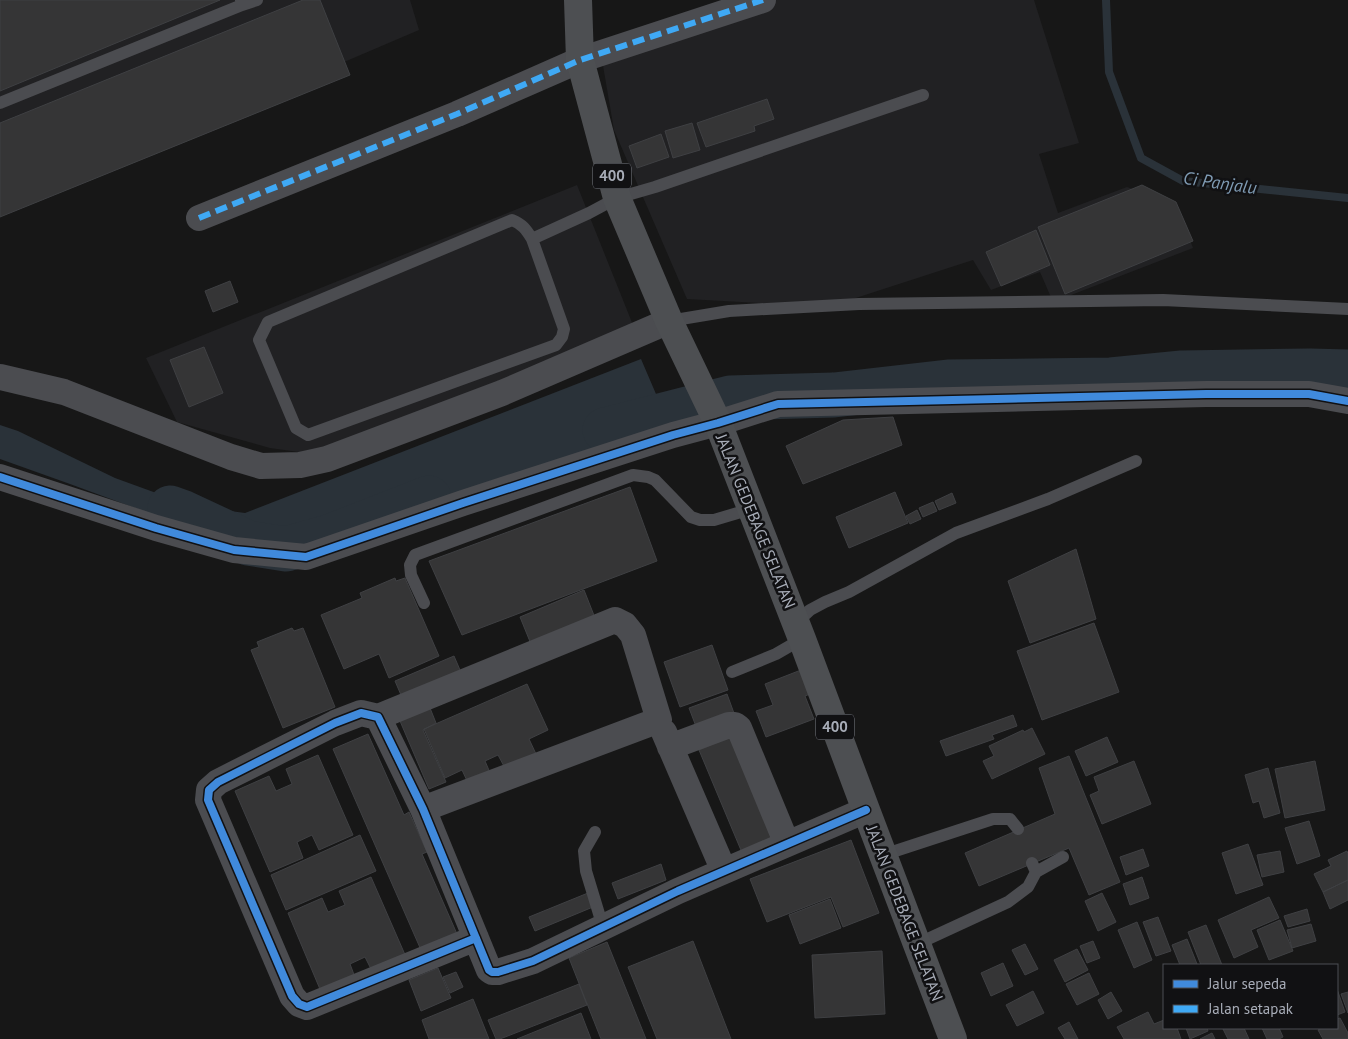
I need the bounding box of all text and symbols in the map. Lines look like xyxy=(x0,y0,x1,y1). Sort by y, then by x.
road number: 400 xyxy=(593,164,631,188)
water label: Ci Panjalu xyxy=(1182,166,1258,199)
street label: JALAN GEDEBAGE SELATAN xyxy=(711,430,800,611)
road number: 400 xyxy=(816,714,854,740)
street label: JALAN GEDEBAGE SELATAN xyxy=(862,821,948,1004)
legend xyxy=(1163,964,1338,1029)
text: Jalur sepeda xyxy=(1207,974,1287,993)
text: Jalan setapak xyxy=(1207,999,1294,1018)

